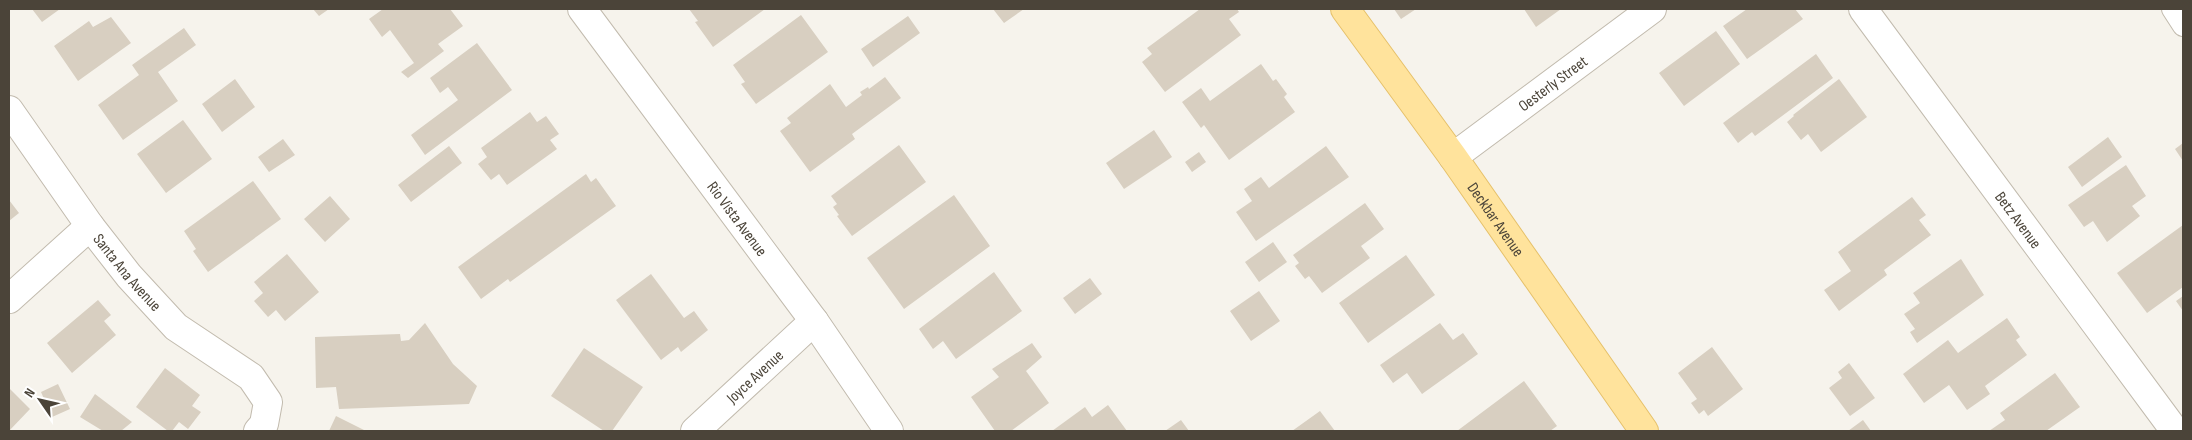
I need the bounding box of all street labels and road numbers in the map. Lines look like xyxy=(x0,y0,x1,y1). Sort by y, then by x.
street label: Oesterly Street xyxy=(1515,52,1592,116)
street label: Rio Vista Avenue xyxy=(703,178,770,260)
street label: Deckbar Avenue xyxy=(1463,179,1527,261)
street label: Betz Avenue xyxy=(1990,188,2045,253)
street label: Santa Ana Avenue xyxy=(89,230,165,316)
street label: Joyce Avenue xyxy=(722,346,788,409)

